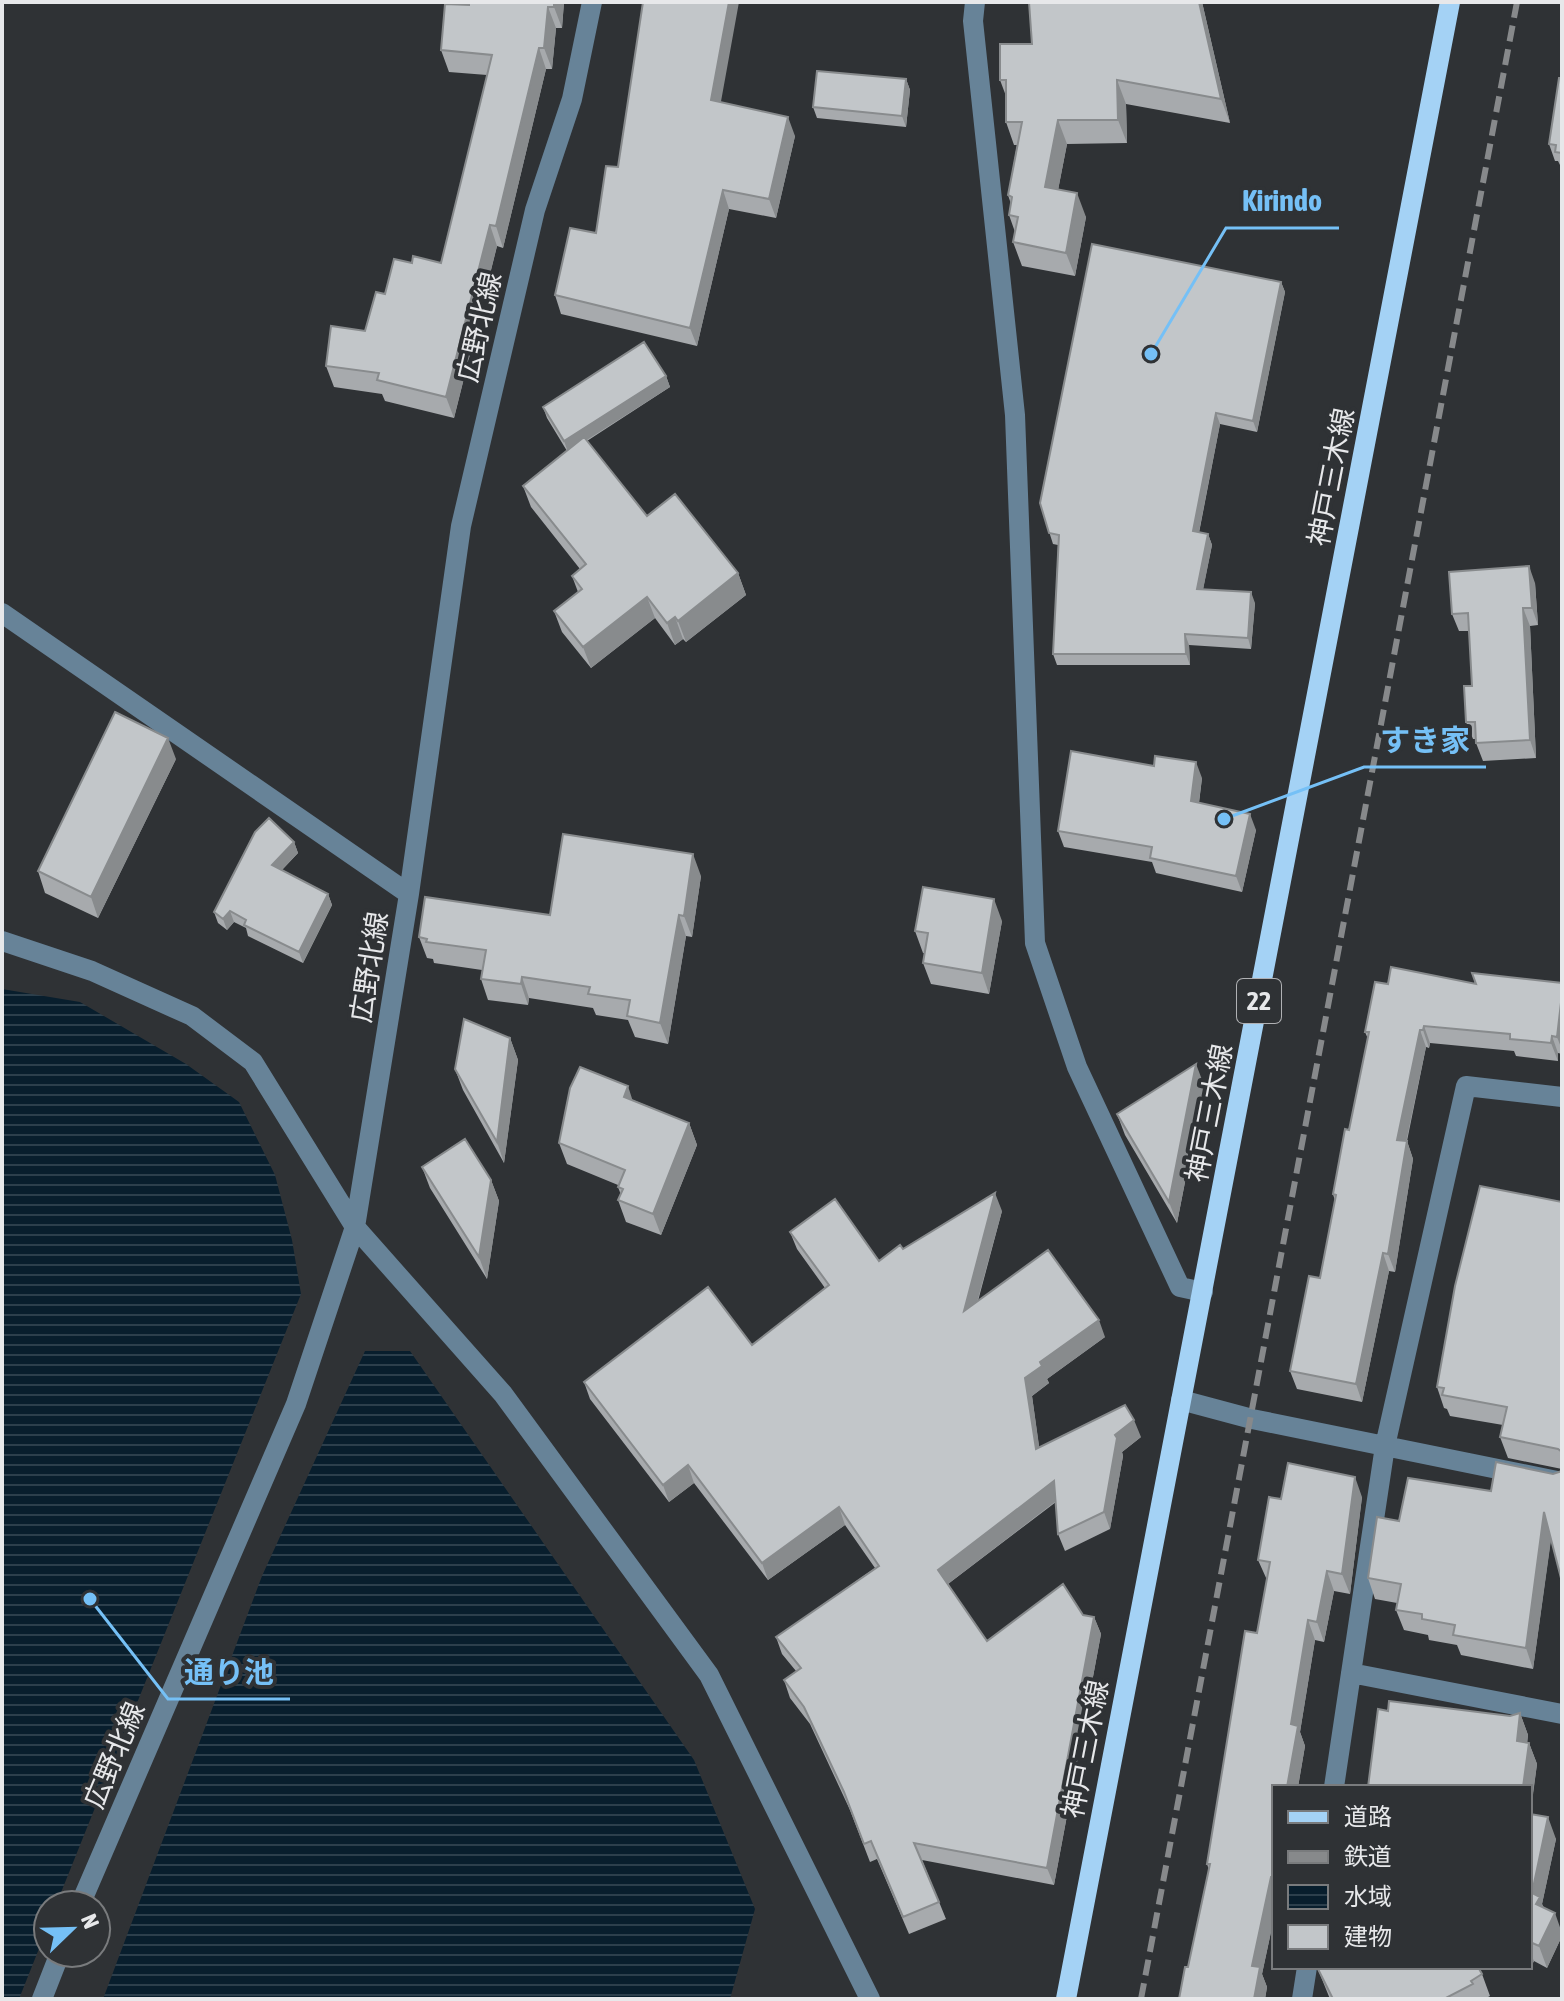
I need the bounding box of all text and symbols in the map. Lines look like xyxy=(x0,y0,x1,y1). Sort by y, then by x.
callout: Kirindo xyxy=(1226,174,1339,228)
text: Kirindo xyxy=(1242,183,1322,217)
street label: 広野北線 xyxy=(451,269,507,385)
street label: 神戸三木線 xyxy=(1302,405,1360,549)
callout: すき家 xyxy=(1364,713,1486,767)
text: すき家 xyxy=(1380,723,1470,757)
street label: 広野北線 xyxy=(344,909,394,1025)
road number: 22 xyxy=(1237,979,1281,1023)
street label: 神戸三木線 xyxy=(1180,1041,1238,1185)
callout: 通り池 xyxy=(168,1645,290,1699)
text: 通り池 xyxy=(184,1655,274,1689)
street label: 神戸三木線 xyxy=(1056,1677,1114,1821)
street label: 広野北線 xyxy=(77,1697,151,1813)
legend xyxy=(1272,1785,1532,1969)
text: 道路 xyxy=(1344,1803,1392,1830)
text: 鉄道 xyxy=(1344,1843,1392,1870)
text: 水域 xyxy=(1344,1883,1392,1910)
north arrow xyxy=(32,1889,112,1969)
text: N xyxy=(76,1910,105,1932)
text: 建物 xyxy=(1344,1923,1392,1950)

